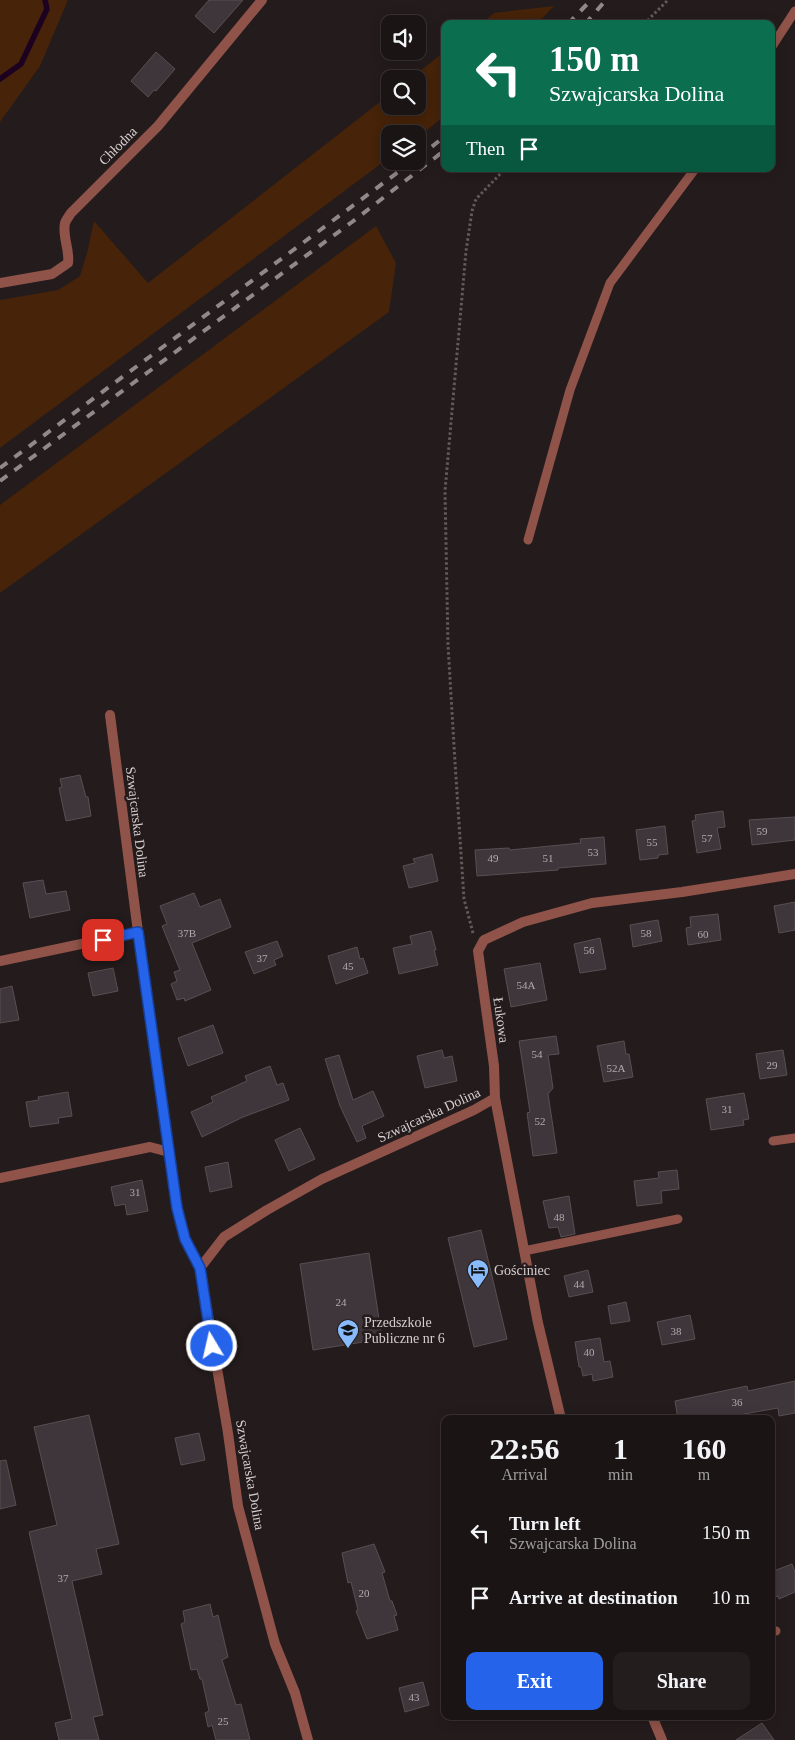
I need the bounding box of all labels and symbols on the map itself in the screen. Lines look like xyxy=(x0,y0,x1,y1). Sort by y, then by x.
street label: Chłodna xyxy=(96,123,141,168)
street label: Szwajcarska Dolina xyxy=(123,766,151,879)
house number: 59 xyxy=(757,825,768,837)
house number: 57 xyxy=(702,832,713,844)
house number: 55 xyxy=(647,836,658,848)
house number: 53 xyxy=(588,846,599,858)
house number: 49 xyxy=(488,852,499,864)
house number: 51 xyxy=(543,852,554,864)
pin xyxy=(82,919,124,961)
house number: 37B xyxy=(178,927,196,939)
house number: 58 xyxy=(641,927,652,939)
house number: 60 xyxy=(698,928,709,940)
house number: 56 xyxy=(584,944,595,956)
house number: 37 xyxy=(257,952,268,964)
house number: 45 xyxy=(343,960,354,972)
house number: 54A xyxy=(517,979,536,991)
street label: Łukowa xyxy=(490,996,512,1045)
house number: 54 xyxy=(532,1048,543,1060)
house number: 29 xyxy=(767,1059,778,1071)
house number: 52A xyxy=(607,1062,626,1074)
street label: Szwajcarska Dolina xyxy=(375,1084,483,1145)
house number: 31 xyxy=(722,1103,733,1115)
house number: 52 xyxy=(535,1115,546,1127)
house number: 31 xyxy=(130,1186,141,1198)
house number: 48 xyxy=(554,1211,565,1223)
hotel icon: Gościniec xyxy=(466,1258,490,1289)
place label: Gościniec xyxy=(494,1263,550,1278)
house number: 44 xyxy=(574,1278,585,1290)
house number: 24 xyxy=(336,1296,347,1308)
place label: Przedszkole Publiczne nr 6 xyxy=(364,1315,445,1346)
school or university icon: Przedszkole Publiczne nr 6 xyxy=(336,1318,360,1349)
position arrow xyxy=(185,1319,237,1371)
house number: 38 xyxy=(671,1325,682,1337)
house number: 40 xyxy=(584,1346,595,1358)
house number: 36 xyxy=(732,1396,743,1408)
street label: Szwajcarska Dolina xyxy=(233,1419,267,1532)
house number: 37 xyxy=(58,1572,69,1584)
house number: 20 xyxy=(359,1587,370,1599)
house number: 43 xyxy=(409,1691,420,1703)
house number: 25 xyxy=(218,1715,229,1727)

